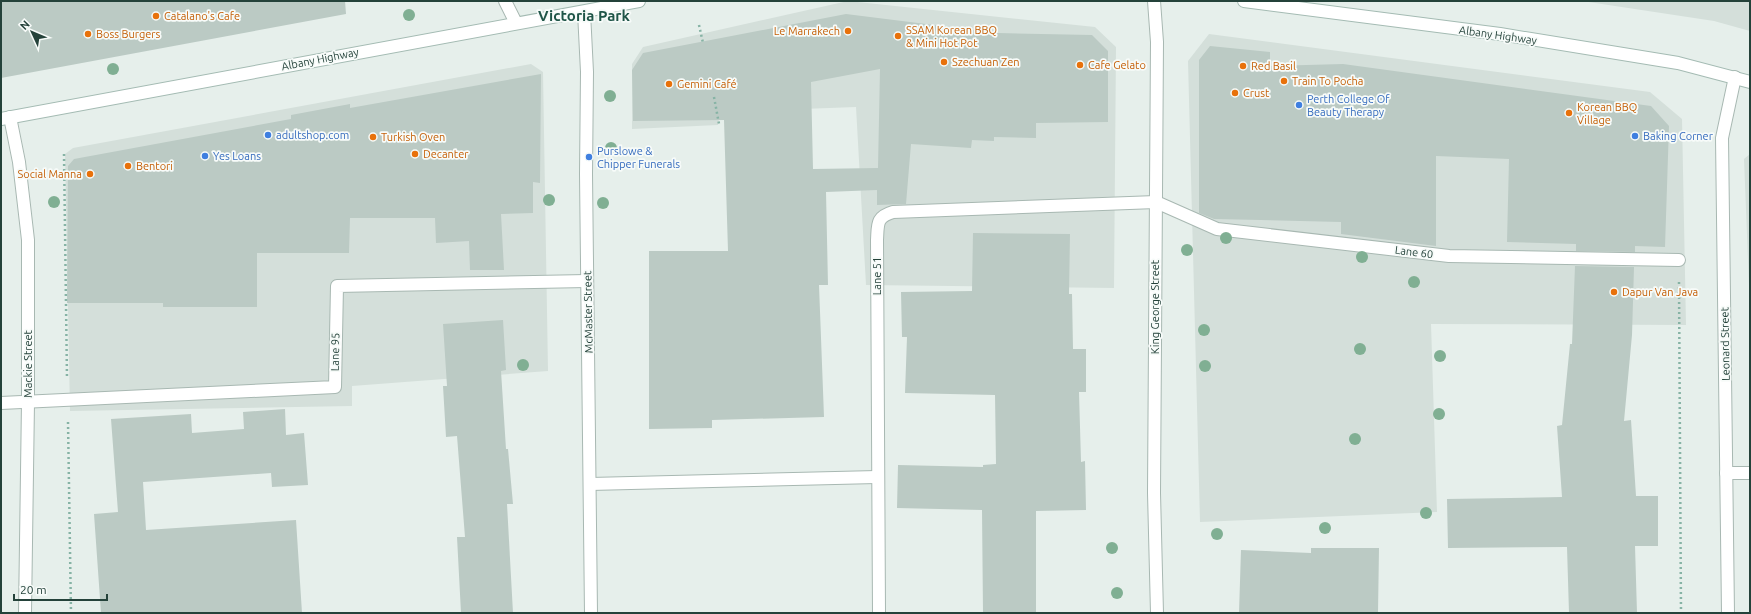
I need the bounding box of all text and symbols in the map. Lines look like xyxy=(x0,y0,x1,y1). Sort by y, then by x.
district label: Victoria Park xyxy=(538,7,630,24)
place label: Catalano's Cafe xyxy=(164,10,240,22)
marker: Catalano's Cafe xyxy=(151,11,161,21)
north arrow xyxy=(12,12,52,52)
text: N xyxy=(18,18,32,32)
place label: SSAM Korean BBQ & Mini Hot Pot xyxy=(906,24,997,49)
street label: Albany Highway xyxy=(1458,24,1538,47)
place label: Le Marrakech xyxy=(774,25,840,37)
marker: Le Marrakech xyxy=(843,26,853,36)
place label: Boss Burgers xyxy=(96,28,160,40)
marker: Boss Burgers xyxy=(83,29,93,39)
marker: SSAM Korean BBQ & Mini Hot Pot xyxy=(893,31,903,41)
street label: Albany Highway xyxy=(280,45,360,72)
place label: Szechuan Zen xyxy=(952,56,1020,68)
marker: Szechuan Zen xyxy=(939,57,949,67)
place label: Cafe Gelato xyxy=(1088,59,1146,71)
marker: Cafe Gelato xyxy=(1075,60,1085,70)
place label: Red Basil xyxy=(1251,60,1296,72)
marker: Red Basil xyxy=(1238,61,1248,71)
place label: Train To Pocha xyxy=(1292,75,1364,87)
marker: Train To Pocha xyxy=(1279,76,1289,86)
place label: Gemini Café xyxy=(677,78,737,90)
marker: Gemini Café xyxy=(664,79,674,89)
place label: Crust xyxy=(1243,87,1270,99)
marker: Crust xyxy=(1230,88,1240,98)
place label: Perth College Of Beauty Therapy xyxy=(1307,93,1390,118)
marker: Perth College Of Beauty Therapy xyxy=(1294,100,1304,110)
place label: Korean BBQ Village xyxy=(1577,101,1637,126)
marker: Korean BBQ Village xyxy=(1564,108,1574,118)
place label: adultshop.com xyxy=(276,129,349,141)
marker: adultshop.com xyxy=(263,130,273,140)
place label: Baking Corner xyxy=(1643,130,1714,142)
place label: Turkish Oven xyxy=(381,131,445,143)
marker: Baking Corner xyxy=(1630,131,1640,141)
marker: Turkish Oven xyxy=(368,132,378,142)
place label: Purslowe & Chipper Funerals xyxy=(597,145,680,170)
place label: Decanter xyxy=(423,148,469,160)
marker: Decanter xyxy=(410,149,420,159)
place label: Yes Loans xyxy=(213,150,261,162)
marker: Yes Loans xyxy=(200,151,210,161)
marker: Purslowe & Chipper Funerals xyxy=(584,152,594,162)
place label: Bentori xyxy=(136,160,173,172)
marker: Bentori xyxy=(123,161,133,171)
place label: Social Manna xyxy=(18,168,82,180)
marker: Social Manna xyxy=(85,169,95,179)
street label: Lane 60 xyxy=(1394,244,1434,260)
street label: Lane 51 xyxy=(871,257,883,295)
street label: King George Street xyxy=(1149,259,1161,354)
street label: McMaster Street xyxy=(581,270,595,353)
place label: Dapur Van Java xyxy=(1622,286,1698,298)
marker: Dapur Van Java xyxy=(1609,287,1619,297)
street label: Leonard Street xyxy=(1718,306,1732,381)
street label: Mackie Street xyxy=(22,329,34,398)
street label: Lane 95 xyxy=(329,333,341,371)
scale bar xyxy=(14,576,107,602)
text: 20 m xyxy=(20,583,47,596)

